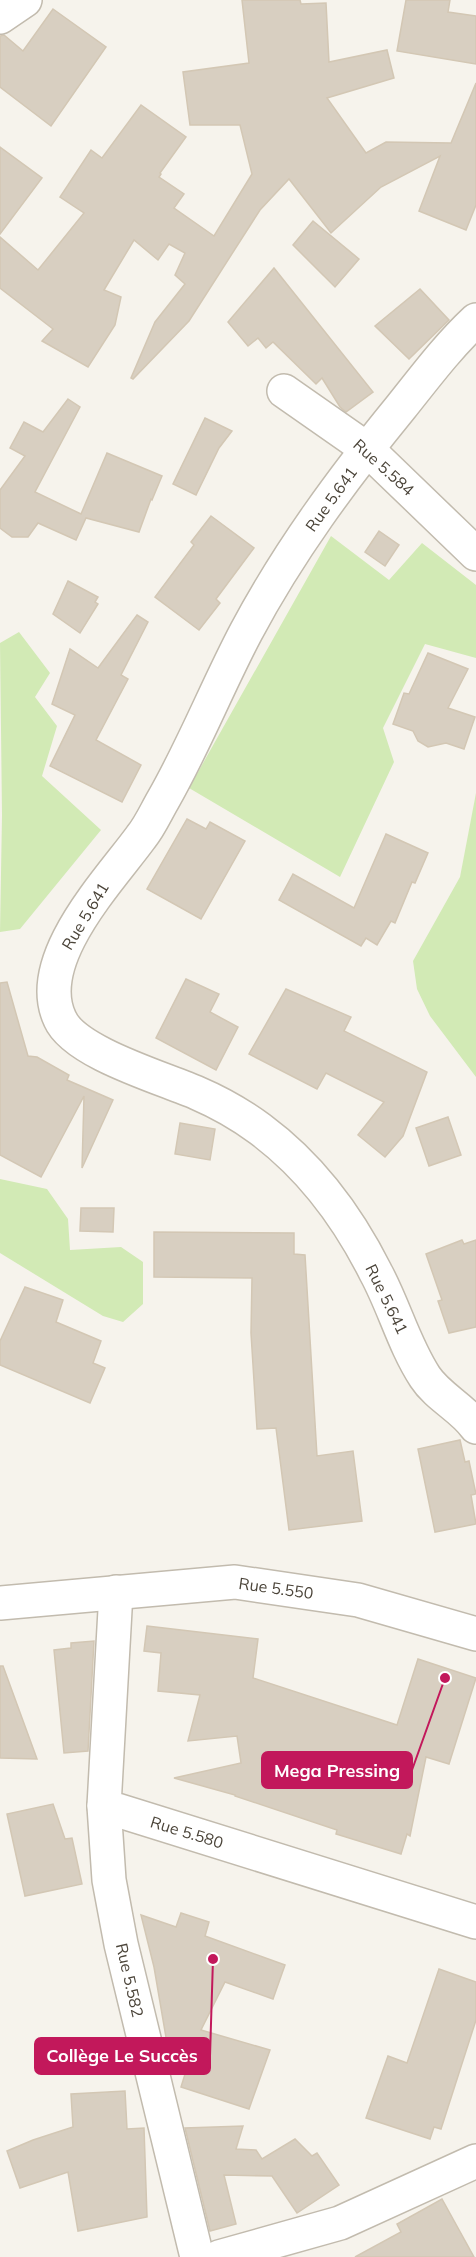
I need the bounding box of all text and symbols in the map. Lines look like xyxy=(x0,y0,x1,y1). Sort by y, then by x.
street label: Rue 5.584 xyxy=(349,434,419,500)
street label: Rue 5.641 xyxy=(301,463,361,535)
street label: Rue 5.641 xyxy=(57,879,113,953)
street label: Rue 5.641 xyxy=(362,1261,412,1337)
street label: Rue 5.550 xyxy=(237,1573,315,1603)
callout: Mega Pressing xyxy=(262,1752,412,1788)
text: Mega Pressing xyxy=(274,1759,400,1782)
street label: Rue 5.580 xyxy=(148,1811,226,1853)
street label: Rue 5.582 xyxy=(112,1941,148,2019)
callout: Collège Le Succès xyxy=(35,2038,210,2074)
text: Collège Le Succès xyxy=(46,2044,198,2067)

